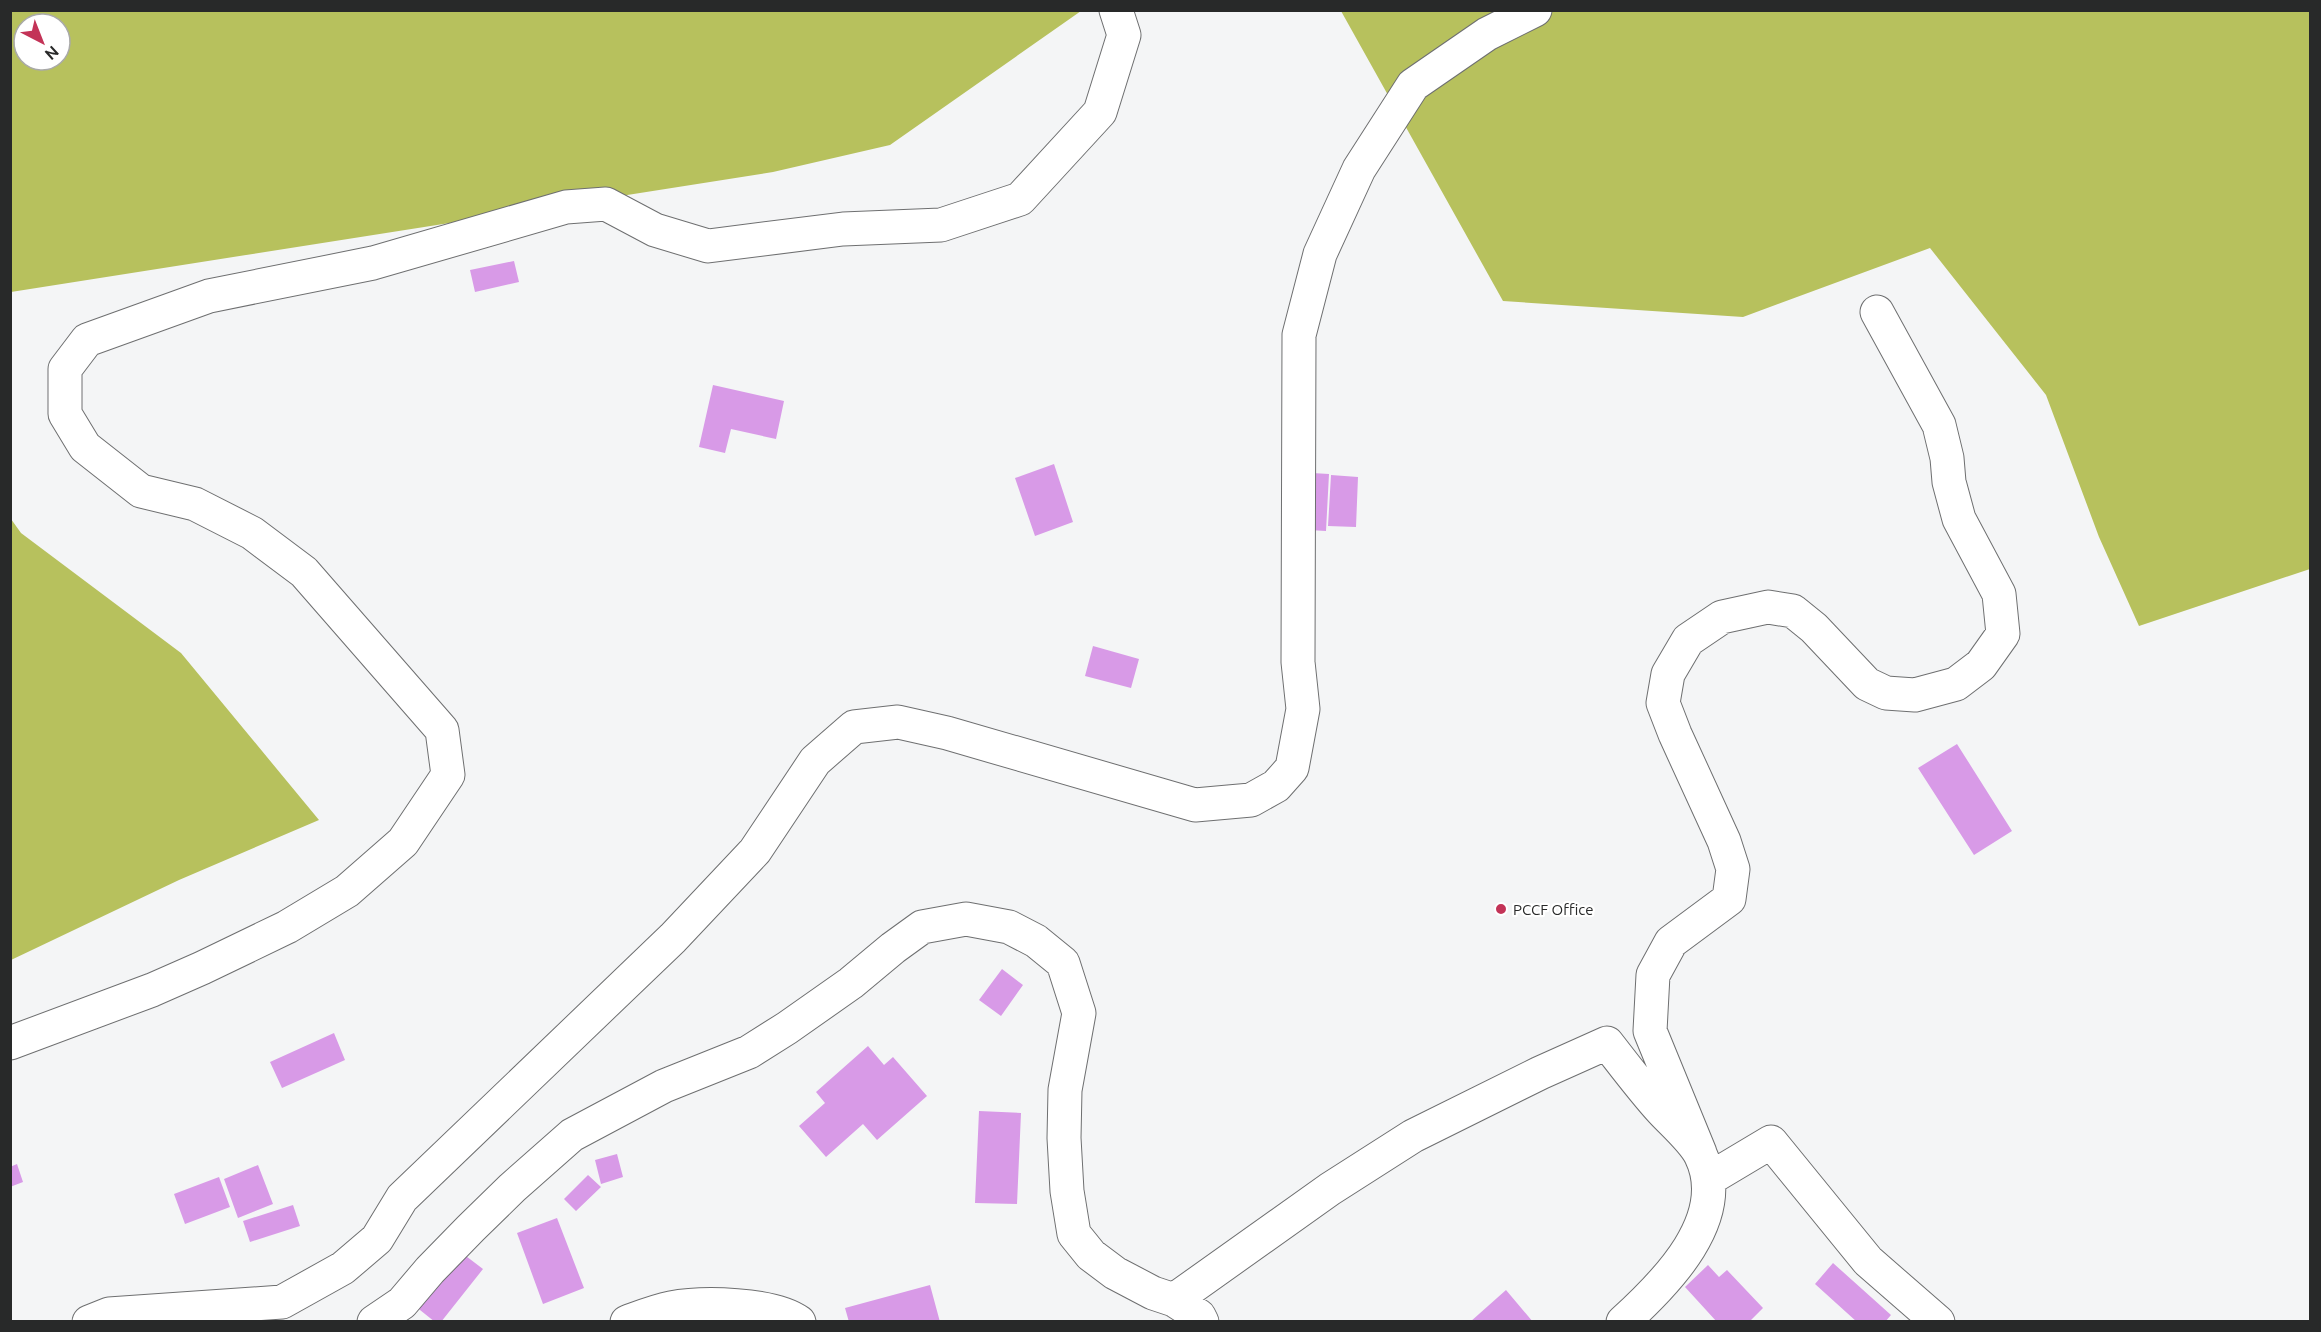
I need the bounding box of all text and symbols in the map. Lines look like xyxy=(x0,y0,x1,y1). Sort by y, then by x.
north arrow xyxy=(12,12,72,72)
text: N xyxy=(42,42,62,64)
place label: PCCF Office xyxy=(1513,901,1593,918)
marker: PCCF Office xyxy=(1494,902,1508,916)

